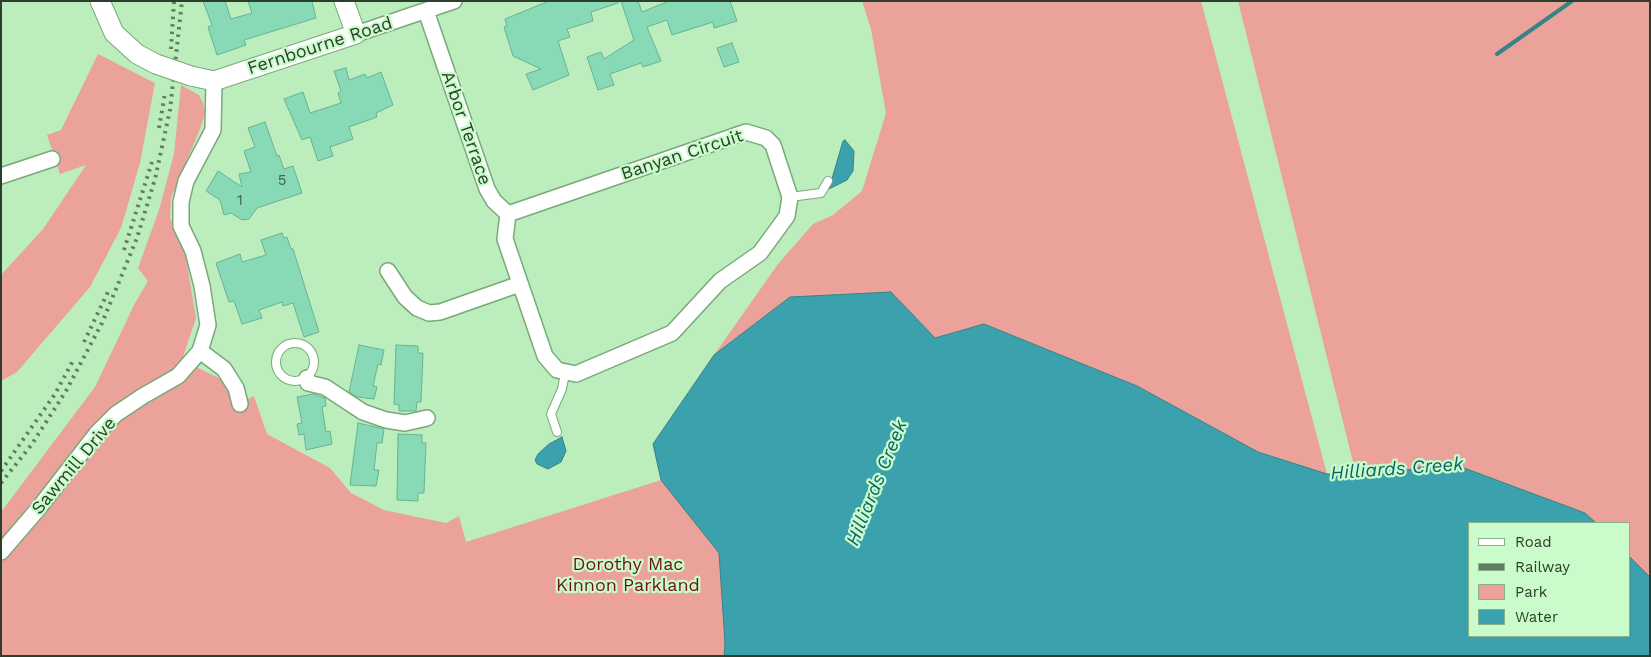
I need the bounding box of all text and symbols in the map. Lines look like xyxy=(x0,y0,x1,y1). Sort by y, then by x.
street label: Fernbourne Road xyxy=(245,12,395,80)
street label: Arbor Terrace xyxy=(436,68,496,188)
street label: Banyan Circuit xyxy=(618,125,746,185)
house number: 5 xyxy=(278,172,286,190)
house number: 1 xyxy=(237,192,243,210)
street label: Sawmill Drive xyxy=(27,413,121,519)
water label: Hilliards Creek xyxy=(841,417,913,549)
water label: Hilliards Creek xyxy=(1330,453,1464,485)
legend xyxy=(1468,522,1631,637)
text: Road xyxy=(1515,533,1552,551)
park label: Dorothy Mac Kinnon Parkland xyxy=(556,554,700,596)
text: Railway xyxy=(1515,558,1570,576)
text: Park xyxy=(1515,583,1547,601)
text: Water xyxy=(1515,608,1558,626)

